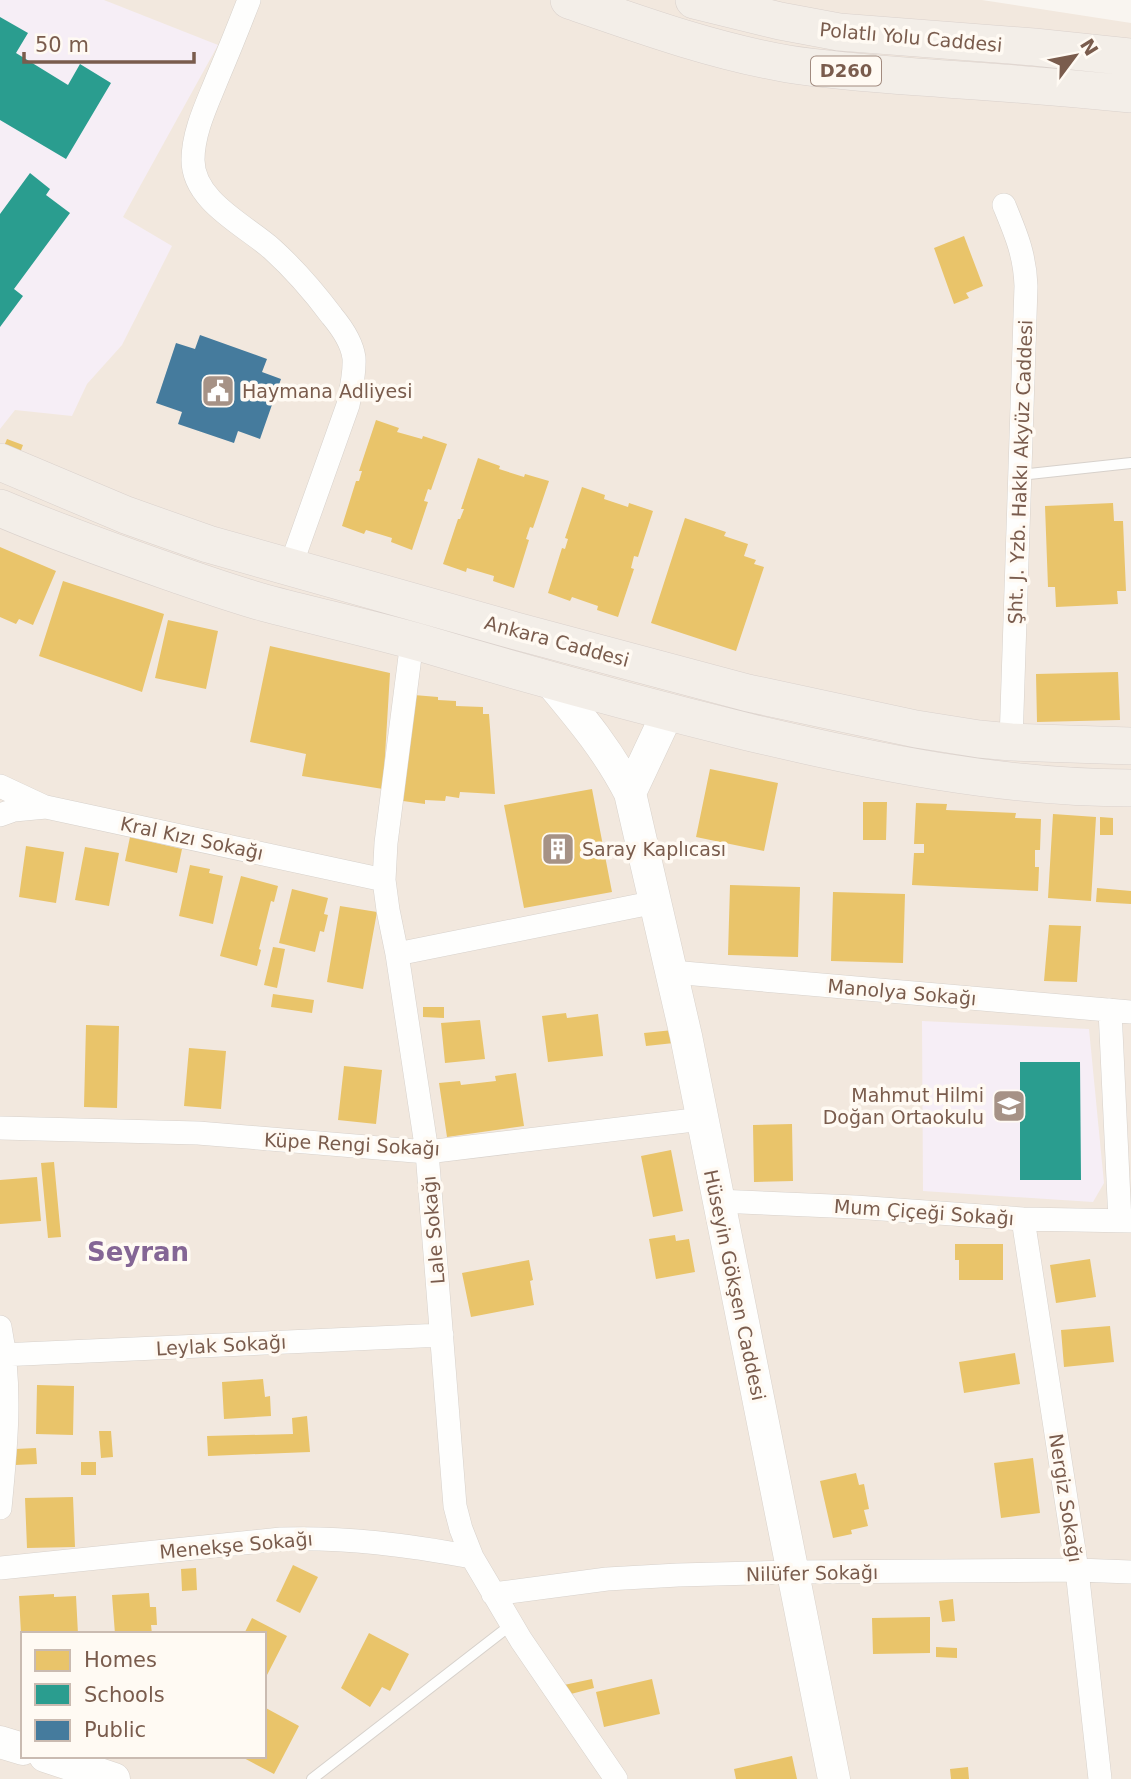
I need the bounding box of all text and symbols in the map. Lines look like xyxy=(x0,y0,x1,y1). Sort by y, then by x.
street label: Polatlı Yolu Caddesi xyxy=(819,18,1003,56)
scale bar xyxy=(24,21,194,65)
north arrow xyxy=(1040,21,1110,91)
text: 50 m xyxy=(35,33,89,57)
text: N xyxy=(1076,34,1103,60)
road number: D260 xyxy=(811,56,881,86)
street label: Şht. J. Yzb. Hakkı Akyüz Caddesi xyxy=(1004,319,1036,625)
public building icon: Haymana Adliyesi xyxy=(199,372,237,410)
place label: Haymana Adliyesi xyxy=(242,380,412,402)
street label: Ankara Caddesi xyxy=(482,611,632,671)
street label: Kral Kızı Sokağı xyxy=(118,812,266,864)
building icon: Saray Kaplıcası xyxy=(539,830,577,868)
place label: Saray Kaplıcası xyxy=(582,838,726,860)
street label: Manolya Sokağı xyxy=(827,975,977,1009)
place label: Mahmut Hilmi Doğan Ortaokulu xyxy=(823,1084,984,1128)
school or university icon: Mahmut Hilmi Doğan Ortaokulu xyxy=(990,1087,1028,1125)
street label: Küpe Rengi Sokağı xyxy=(263,1128,441,1160)
street label: Hüseyin Gökşen Caddesi xyxy=(700,1168,770,1402)
street label: Lale Sokağı xyxy=(417,1175,449,1285)
street label: Mum Çiçeği Sokağı xyxy=(833,1195,1015,1229)
district label: Seyran xyxy=(87,1237,189,1267)
street label: Leylak Sokağı xyxy=(155,1331,287,1359)
street label: Nergiz Sokağı xyxy=(1045,1432,1087,1564)
street label: Menekşe Sokağı xyxy=(158,1527,314,1563)
street label: Nilüfer Sokağı xyxy=(746,1561,878,1585)
legend xyxy=(21,1632,266,1758)
text: Homes xyxy=(84,1648,157,1672)
text: Schools xyxy=(84,1683,165,1707)
text: Public xyxy=(84,1718,146,1742)

